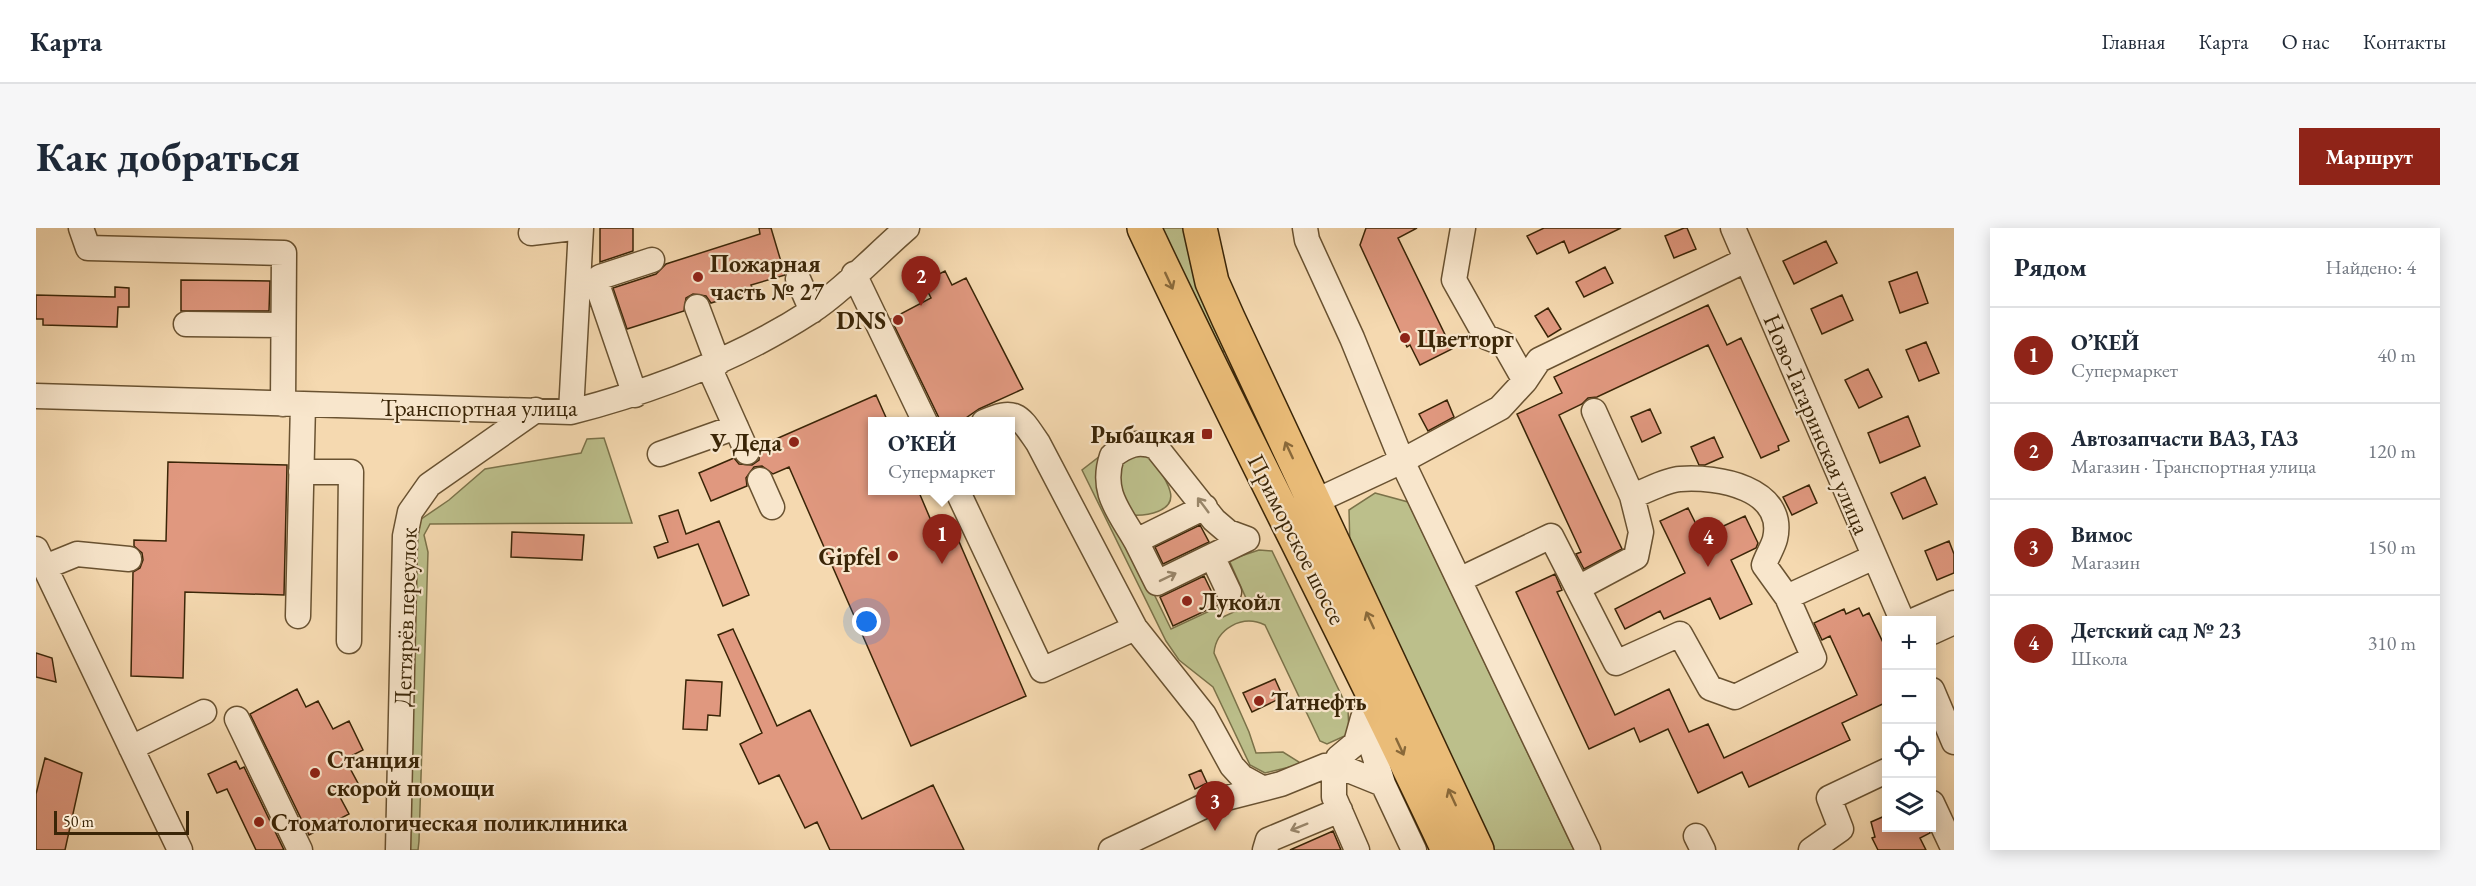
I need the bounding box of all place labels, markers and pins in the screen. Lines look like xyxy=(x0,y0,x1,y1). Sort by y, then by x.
place label: Пожарная часть № 27 xyxy=(710,248,825,307)
pin: 2 xyxy=(902,256,940,306)
marker: Пожарная часть № 27 xyxy=(691,270,705,284)
place label: DNS xyxy=(836,305,886,336)
marker: DNS xyxy=(891,313,905,327)
place label: Цветторг xyxy=(1417,323,1514,354)
marker: Цветторг xyxy=(1398,331,1412,345)
place label: Рыбацкая xyxy=(1090,419,1195,450)
place label: У Деда xyxy=(709,427,782,458)
marker: Рыбацкая xyxy=(1200,427,1214,441)
marker: У Деда xyxy=(787,435,801,449)
pin: 1 xyxy=(922,514,962,564)
pin: 4 xyxy=(1688,518,1728,567)
place label: Gipfel xyxy=(819,541,881,572)
marker: Gipfel xyxy=(886,549,900,563)
place label: Лукойл xyxy=(1199,586,1281,618)
marker: Лукойл xyxy=(1180,594,1194,608)
place label: Татнефть xyxy=(1271,686,1367,717)
marker: Татнефть xyxy=(1252,694,1266,708)
place label: Станция скорой помощи xyxy=(327,744,495,803)
marker: Станция скорой помощи xyxy=(308,766,322,780)
pin: 3 xyxy=(1196,782,1234,831)
place label: Стоматологическая поликлиника xyxy=(271,807,628,838)
marker: Стоматологическая поликлиника xyxy=(252,815,266,829)

